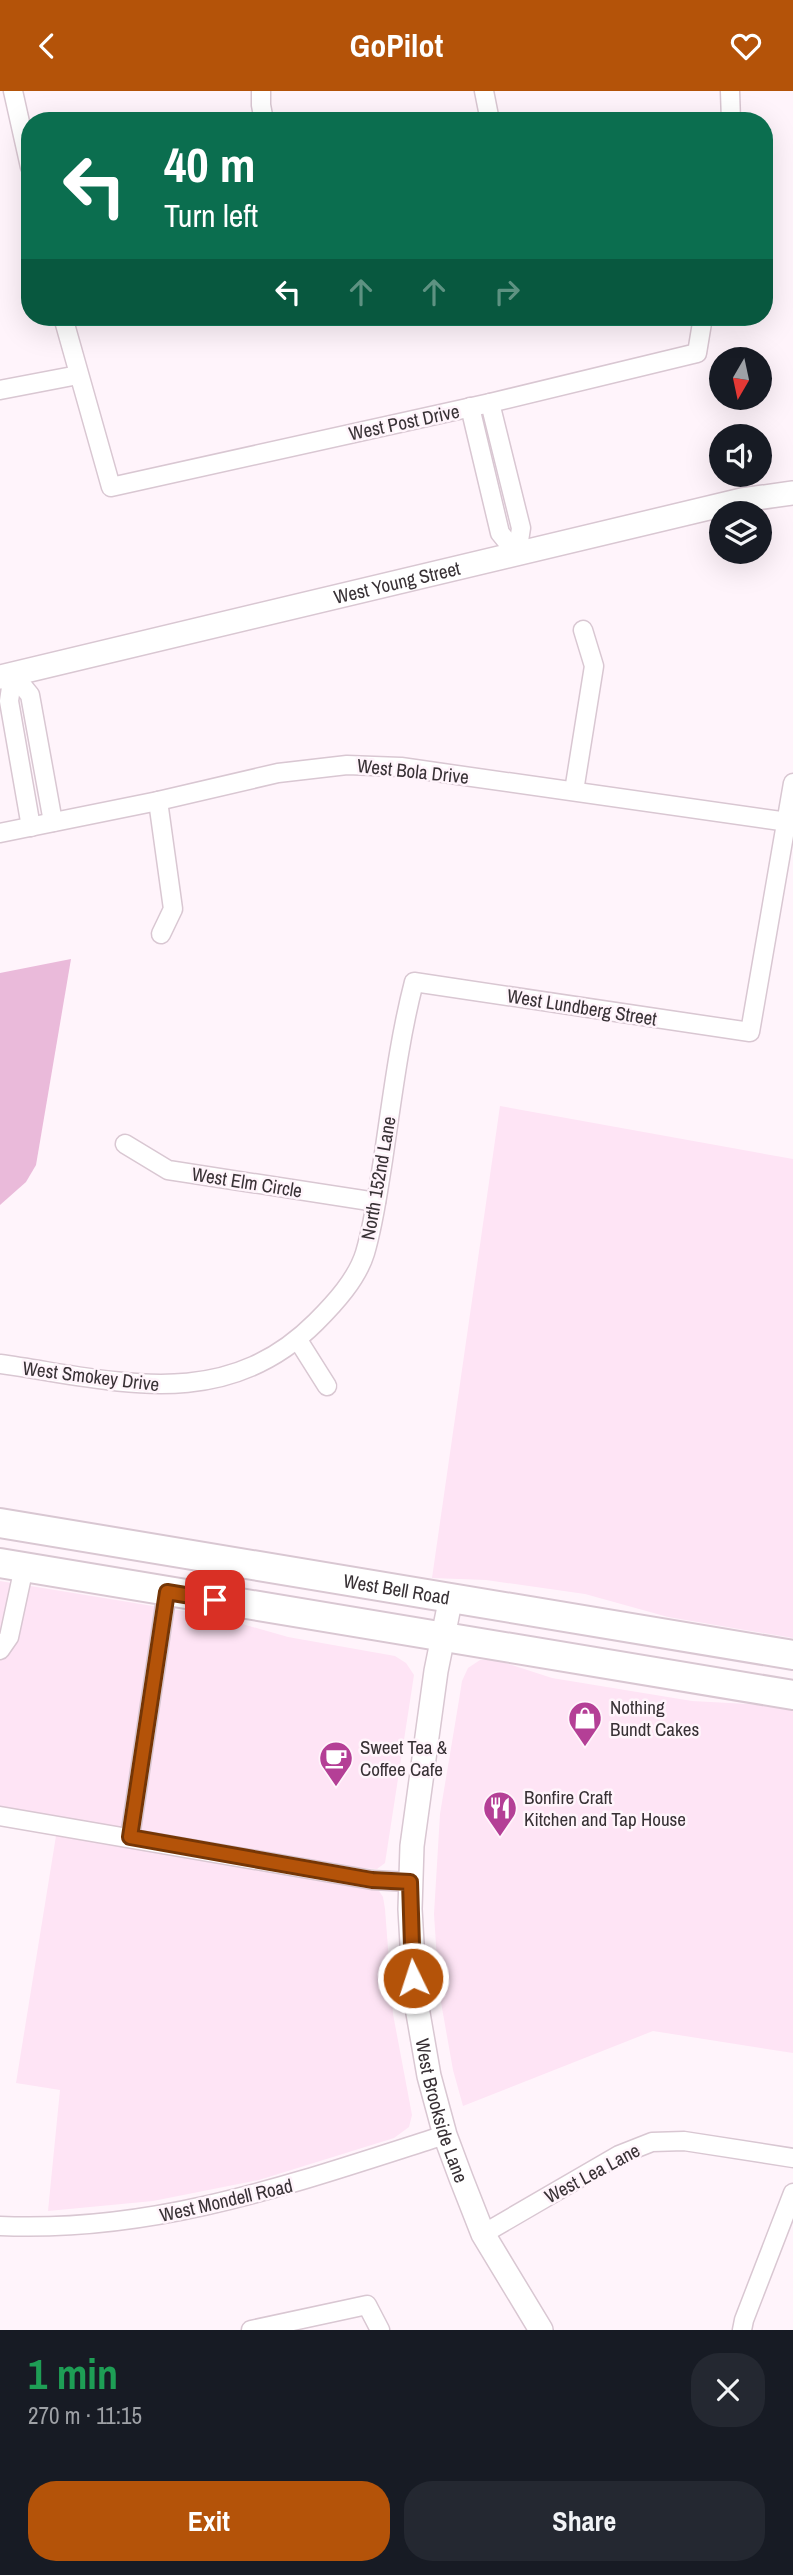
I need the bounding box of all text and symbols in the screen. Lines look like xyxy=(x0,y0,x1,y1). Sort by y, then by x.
text: GoPilot xyxy=(350,24,443,67)
icon: back xyxy=(28,27,66,65)
icon: heart xyxy=(727,27,765,65)
text: 40 m xyxy=(164,131,256,197)
icon: left xyxy=(49,140,140,231)
text: Turn left xyxy=(164,194,258,237)
icon: left xyxy=(269,273,307,311)
icon: ahead xyxy=(342,273,380,311)
icon: ahead xyxy=(415,273,453,311)
icon: right xyxy=(488,273,526,311)
north arrow xyxy=(709,347,772,409)
map controls xyxy=(709,347,772,564)
street label: West Post Drive xyxy=(346,398,462,446)
button: sound xyxy=(709,424,772,487)
button: layers xyxy=(709,501,772,564)
street label: West Young Street xyxy=(331,555,463,610)
street label: West Bola Drive xyxy=(356,752,470,790)
street label: West Lundberg Street xyxy=(505,982,659,1032)
street label: North 152nd Lane xyxy=(354,1114,402,1242)
street label: West Elm Circle xyxy=(190,1160,304,1204)
street label: West Smokey Drive xyxy=(21,1355,161,1397)
street label: West Bell Road xyxy=(342,1567,452,1611)
pin xyxy=(185,1570,245,1630)
icon: arrive xyxy=(196,1581,234,1619)
place label: Nothing Bundt Cakes xyxy=(610,1694,699,1742)
shop icon: Nothing Bundt Cakes xyxy=(566,1699,604,1748)
place label: Sweet Tea & Coffee Cafe xyxy=(360,1734,448,1782)
cafe icon: Sweet Tea & Coffee Cafe xyxy=(317,1739,355,1788)
place label: Bonfire Craft Kitchen and Tap House xyxy=(524,1784,686,1832)
restaurant icon: Bonfire Craft Kitchen and Tap House xyxy=(481,1789,519,1838)
position arrow xyxy=(376,1941,450,2015)
street label: West Brookside Lane xyxy=(410,2036,475,2186)
street label: West Lea Lane xyxy=(540,2137,644,2209)
street label: West Mondell Road xyxy=(157,2172,295,2228)
text: 1 min xyxy=(28,2346,118,2402)
button: close xyxy=(691,2353,765,2427)
text: 270 m · 11:15 xyxy=(28,2400,142,2431)
button: Exit xyxy=(28,2481,390,2561)
button: Share xyxy=(404,2481,765,2561)

